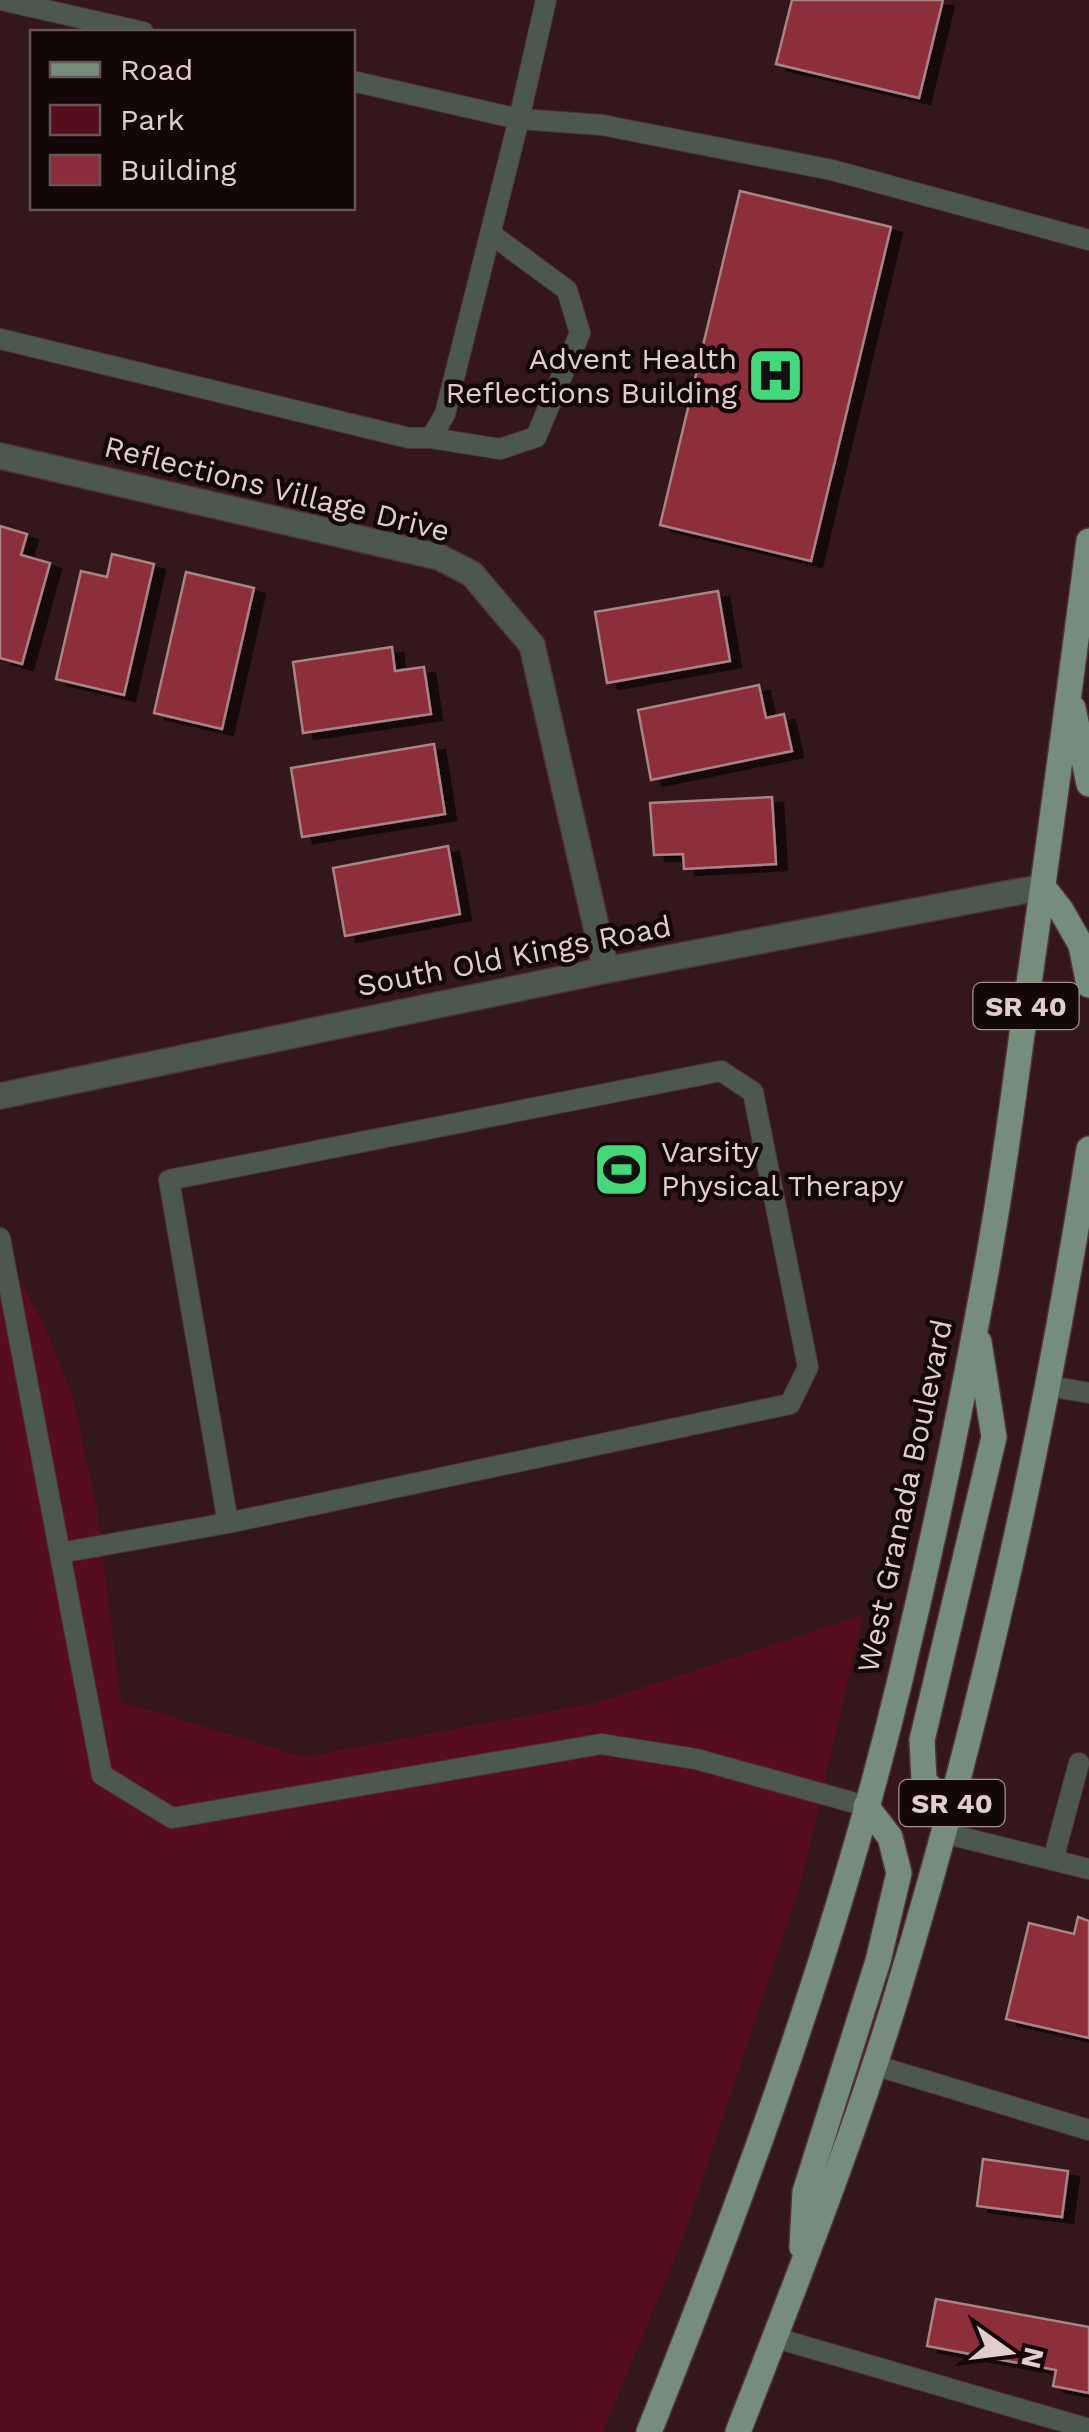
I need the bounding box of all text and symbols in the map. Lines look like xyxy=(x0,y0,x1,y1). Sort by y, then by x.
legend xyxy=(30,30,355,210)
text: Road xyxy=(120,52,193,87)
text: Park xyxy=(120,102,185,137)
text: Building xyxy=(120,152,237,187)
place label: Advent Health Reflections Building xyxy=(446,341,737,410)
hospital icon: Advent Health Reflections Building xyxy=(746,346,806,406)
street label: Reflections Village Drive xyxy=(101,429,453,548)
street label: South Old Kings Road xyxy=(354,908,674,1003)
road number: SR 40 xyxy=(974,983,1078,1029)
place label: Varsity Physical Therapy xyxy=(661,1134,904,1203)
sports icon: Varsity Physical Therapy xyxy=(592,1139,652,1199)
street label: West Granada Boulevard xyxy=(850,1316,959,1676)
road number: SR 40 xyxy=(900,1780,1004,1826)
north arrow xyxy=(959,2302,1059,2402)
text: N xyxy=(1014,2344,1051,2372)

